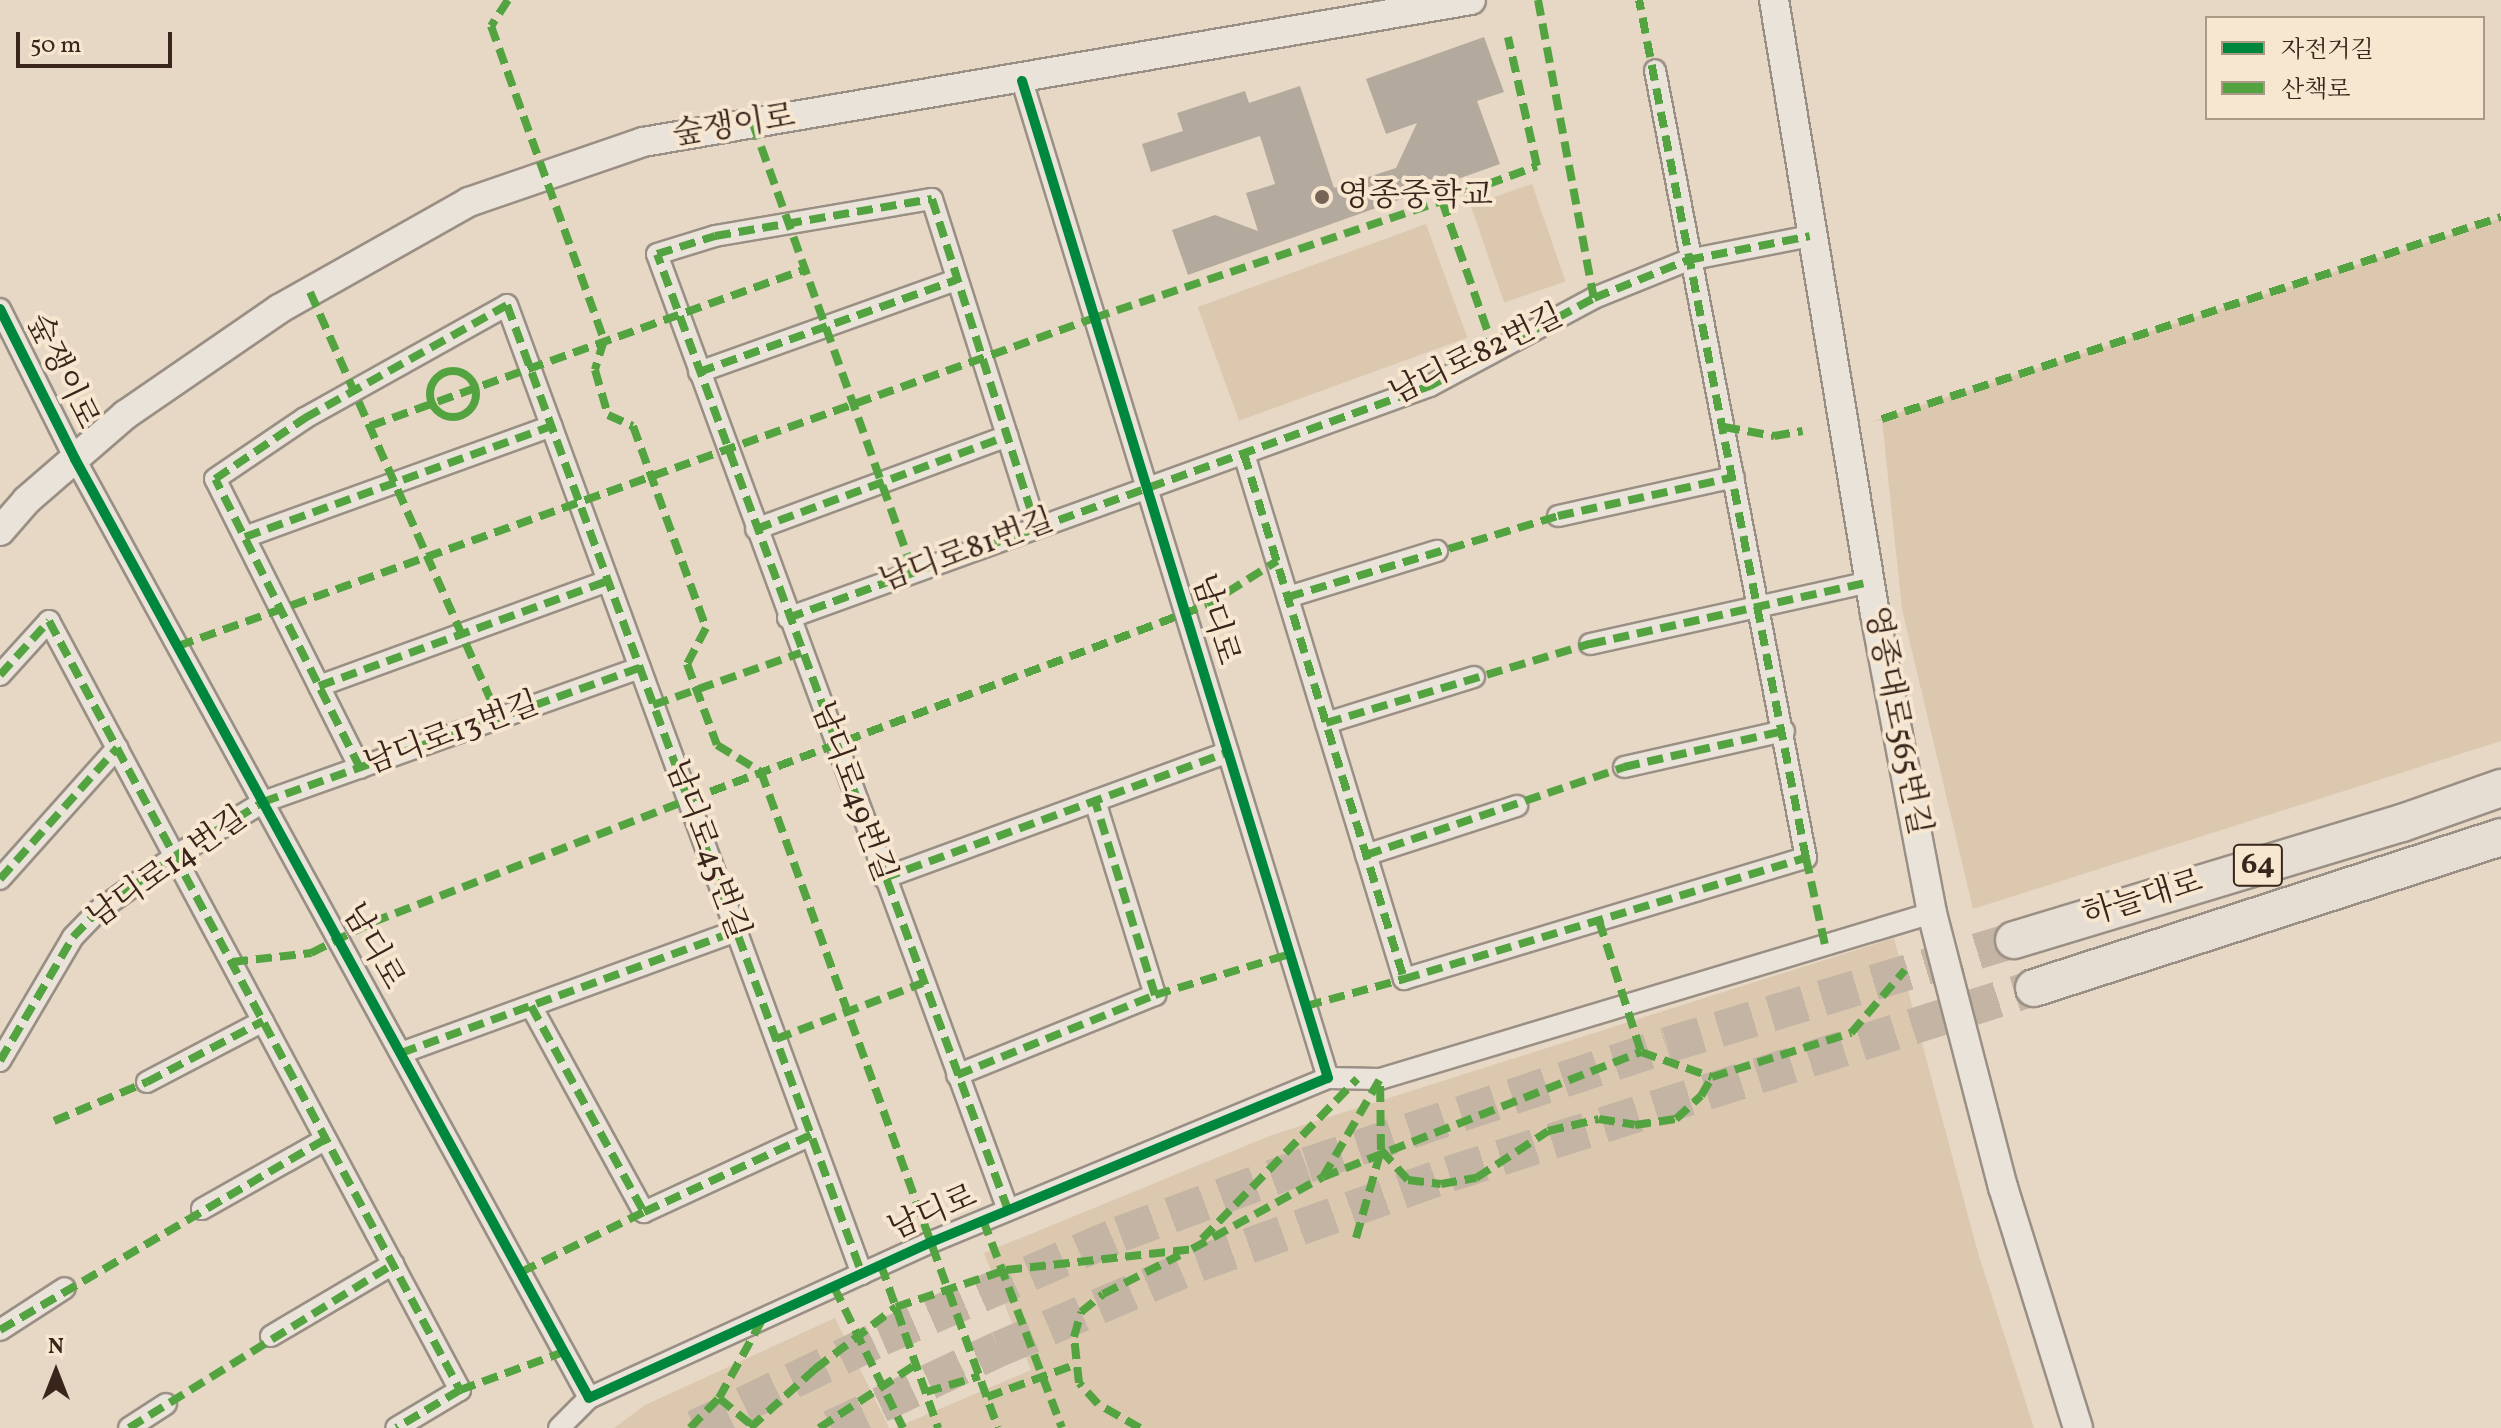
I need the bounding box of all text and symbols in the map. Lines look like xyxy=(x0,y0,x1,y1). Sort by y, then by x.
scale bar xyxy=(20,16,176,66)
legend xyxy=(2205,16,2485,120)
text: 50 m xyxy=(30,29,82,63)
text: 자전거길 xyxy=(2281,34,2374,68)
text: 산책로 xyxy=(2281,74,2351,108)
street label: 숲쟁이로 xyxy=(670,98,798,156)
place label: 영종중학교 xyxy=(1338,178,1493,216)
marker: 영종중학교 xyxy=(1313,188,1331,206)
street label: 남디로82번길 xyxy=(1384,298,1570,414)
street label: 숲쟁이로 xyxy=(17,308,105,436)
street label: 남디로81번길 xyxy=(874,503,1060,601)
street label: 남디로 xyxy=(1182,570,1246,670)
street label: 영종대로565번길 xyxy=(1855,603,1937,839)
street label: 남디로13번길 xyxy=(359,686,545,784)
street label: 남디로49번길 xyxy=(802,696,902,888)
street label: 남디로45번길 xyxy=(656,755,756,945)
street label: 남디로14번길 xyxy=(81,800,255,938)
road number: 64 xyxy=(2232,839,2284,891)
street label: 하늘대로 xyxy=(2078,864,2208,936)
street label: 남디로 xyxy=(333,897,411,997)
street label: 남디로 xyxy=(883,1178,983,1250)
north arrow xyxy=(16,1332,96,1412)
text: N xyxy=(48,1332,64,1363)

